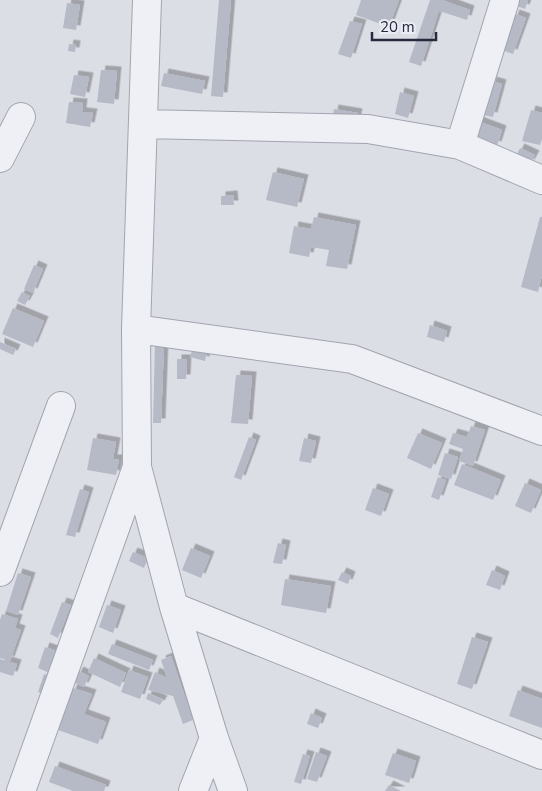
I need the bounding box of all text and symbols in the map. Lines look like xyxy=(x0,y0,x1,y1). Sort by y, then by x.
scale bar xyxy=(372,10,436,42)
text: 20 m xyxy=(380,17,415,37)

